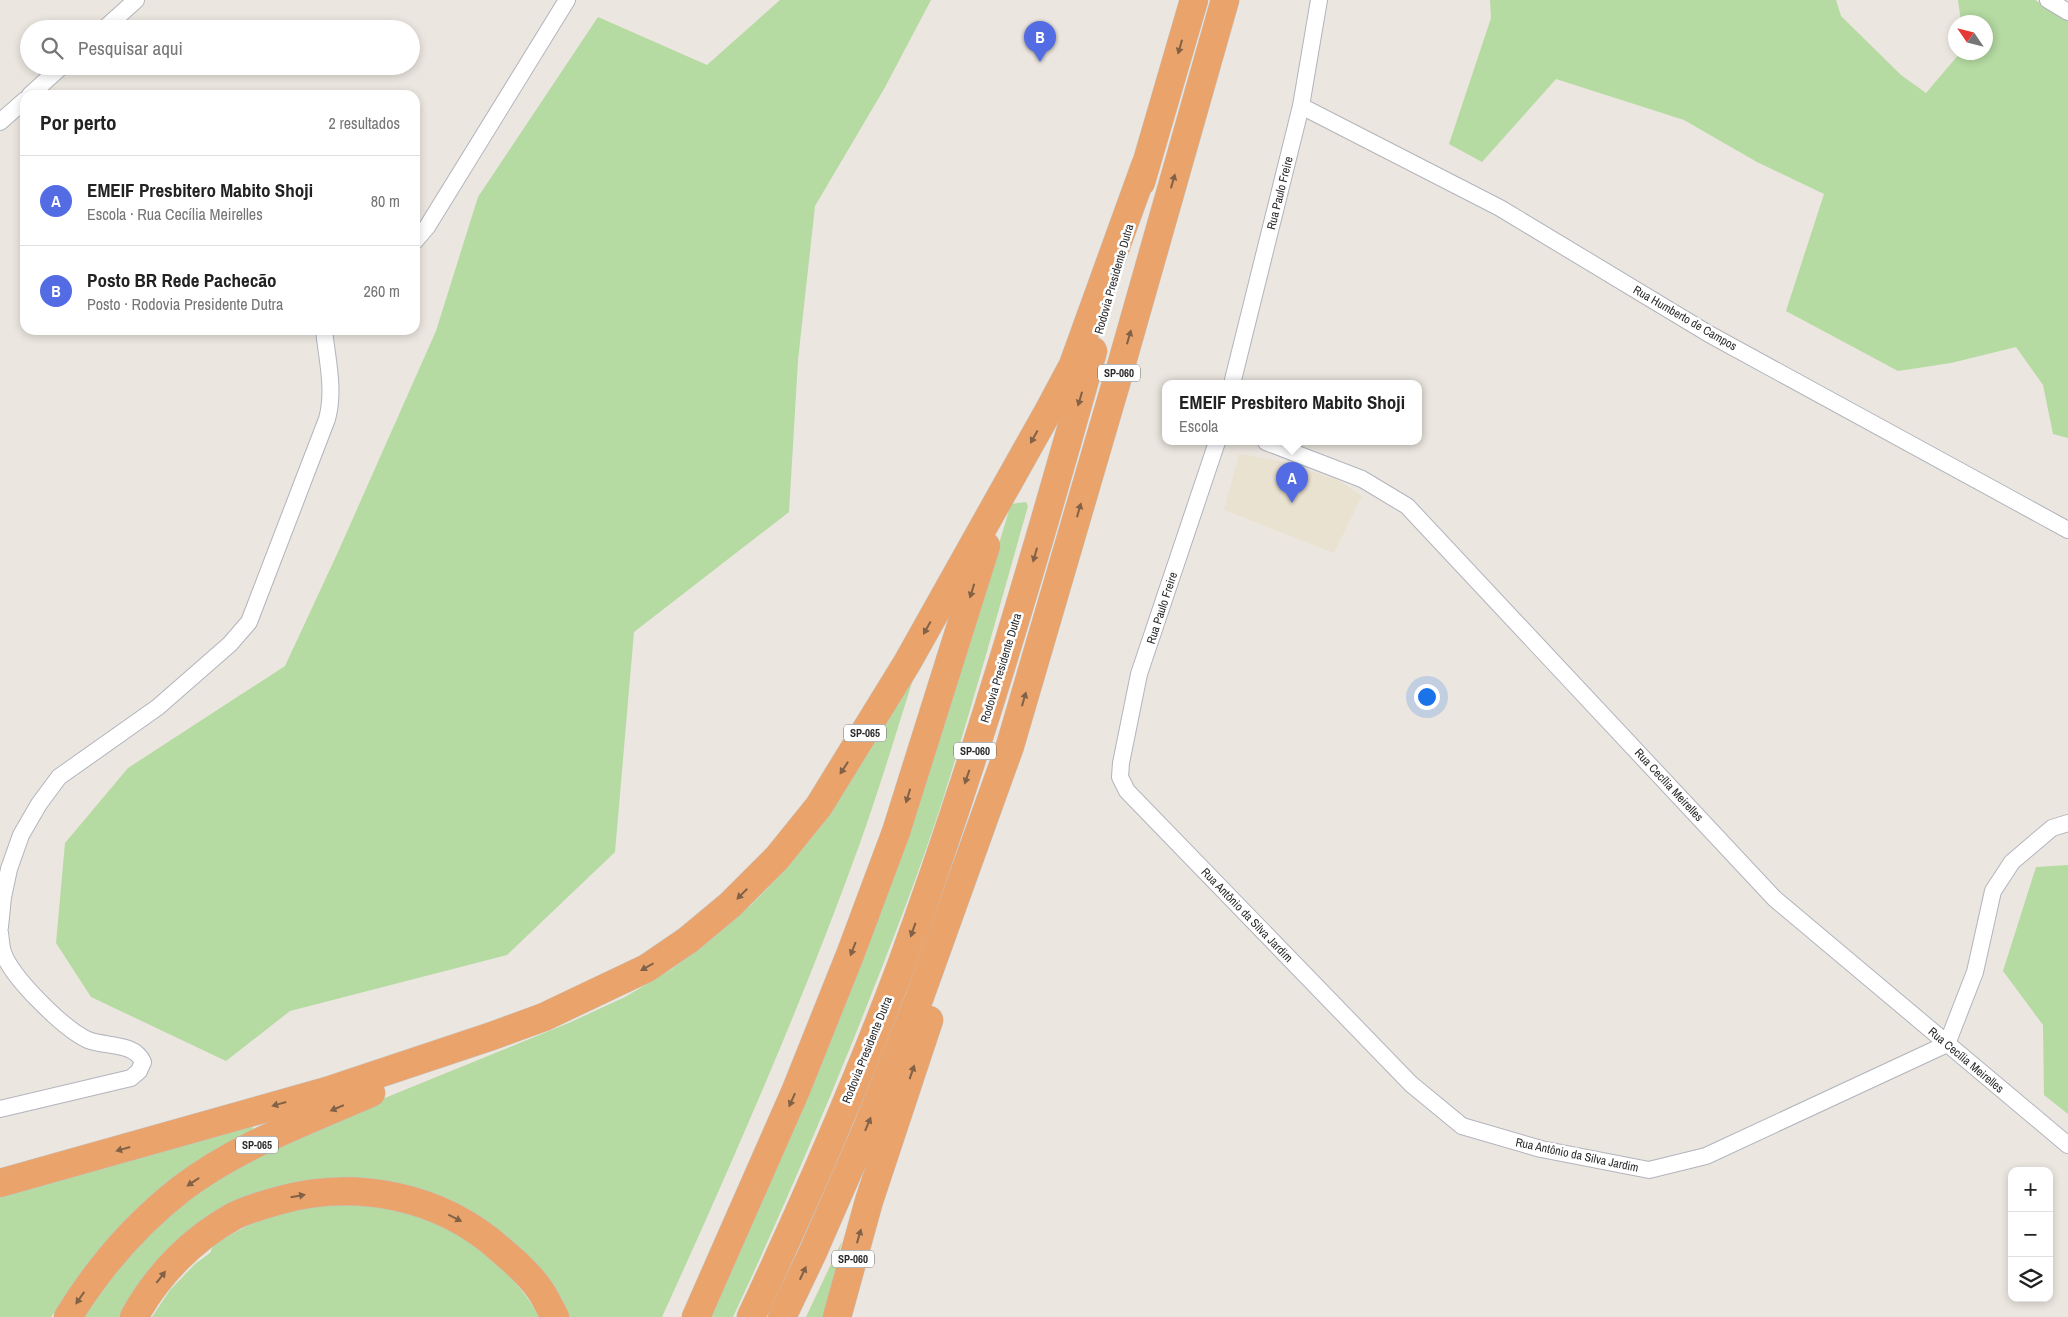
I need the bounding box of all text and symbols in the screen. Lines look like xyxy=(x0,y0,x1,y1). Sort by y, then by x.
north arrow xyxy=(1948,15,1993,60)
search box xyxy=(20,20,420,75)
pin: B xyxy=(1024,21,1056,62)
icon: search xyxy=(38,34,66,62)
text: Pesquisar aqui xyxy=(78,35,183,61)
one-way arrow xyxy=(1176,39,1184,54)
text: Por perto xyxy=(40,108,117,137)
text: 2 resultados xyxy=(329,112,400,134)
street label: Rua Paulo Freire xyxy=(1263,155,1297,231)
one-way arrow xyxy=(1170,173,1178,188)
text: EMEIF Presbitero Mabito Shoji xyxy=(87,177,313,203)
text: A xyxy=(51,190,61,212)
text: 80 m xyxy=(371,190,400,212)
text: Escola · Rua Cecília Meirelles xyxy=(87,203,263,225)
street label: Rodovia Presidente Dutra xyxy=(1091,222,1138,336)
text: Posto BR Rede Pachecão xyxy=(87,267,277,293)
text: B xyxy=(51,280,61,302)
text: 260 m xyxy=(364,280,400,302)
street label: Rua Humberto de Campos xyxy=(1630,282,1740,354)
text: Posto · Rodovia Presidente Dutra xyxy=(87,293,283,315)
one-way arrow xyxy=(1125,329,1133,344)
road number: SP-060 xyxy=(1098,364,1140,382)
popup xyxy=(1162,380,1422,445)
text: EMEIF Presbitero Mabito Shoji xyxy=(1179,389,1405,415)
one-way arrow xyxy=(1076,391,1084,406)
text: Escola xyxy=(1179,415,1218,437)
one-way arrow xyxy=(1030,430,1038,445)
pin: A xyxy=(1276,462,1308,503)
one-way arrow xyxy=(1075,502,1083,517)
one-way arrow xyxy=(1031,547,1039,562)
street label: Rua Paulo Freire xyxy=(1143,570,1181,646)
one-way arrow xyxy=(967,583,975,598)
street label: Rodovia Presidente Dutra xyxy=(977,611,1025,725)
one-way arrow xyxy=(922,622,931,635)
your location xyxy=(1414,684,1440,710)
one-way arrow xyxy=(1020,692,1028,707)
road number: SP-065 xyxy=(844,724,886,741)
road number: SP-060 xyxy=(954,742,996,759)
street label: Rua Cecília Meirelles xyxy=(1631,745,1707,825)
one-way arrow xyxy=(839,761,848,774)
one-way arrow xyxy=(963,770,971,785)
one-way arrow xyxy=(903,789,911,804)
street label: Rua Antônio da Silva Jardim xyxy=(1198,864,1296,966)
one-way arrow xyxy=(736,888,748,900)
one-way arrow xyxy=(909,923,916,938)
one-way arrow xyxy=(848,942,856,956)
one-way arrow xyxy=(641,963,654,972)
street label: Rodovia Presidente Dutra xyxy=(838,994,896,1106)
street label: Rua Cecília Meirelles xyxy=(1925,1024,2007,1096)
one-way arrow xyxy=(908,1064,916,1079)
one-way arrow xyxy=(788,1093,796,1107)
one-way arrow xyxy=(272,1101,287,1109)
one-way arrow xyxy=(330,1104,344,1112)
one-way arrow xyxy=(865,1117,873,1131)
street label: Rua Antônio da Silva Jardim xyxy=(1514,1134,1640,1176)
road number: SP-065 xyxy=(236,1136,278,1154)
one-way arrow xyxy=(116,1146,131,1154)
map controls xyxy=(2008,1167,2053,1302)
button: + xyxy=(2008,1167,2053,1212)
one-way arrow xyxy=(186,1177,199,1187)
one-way arrow xyxy=(290,1191,306,1199)
button: − xyxy=(2008,1212,2053,1257)
one-way arrow xyxy=(448,1214,462,1222)
one-way arrow xyxy=(856,1229,864,1244)
road number: SP-060 xyxy=(832,1250,874,1268)
button: layers xyxy=(2008,1257,2053,1302)
one-way arrow xyxy=(799,1266,807,1280)
one-way arrow xyxy=(155,1271,166,1284)
one-way arrow xyxy=(75,1291,85,1304)

